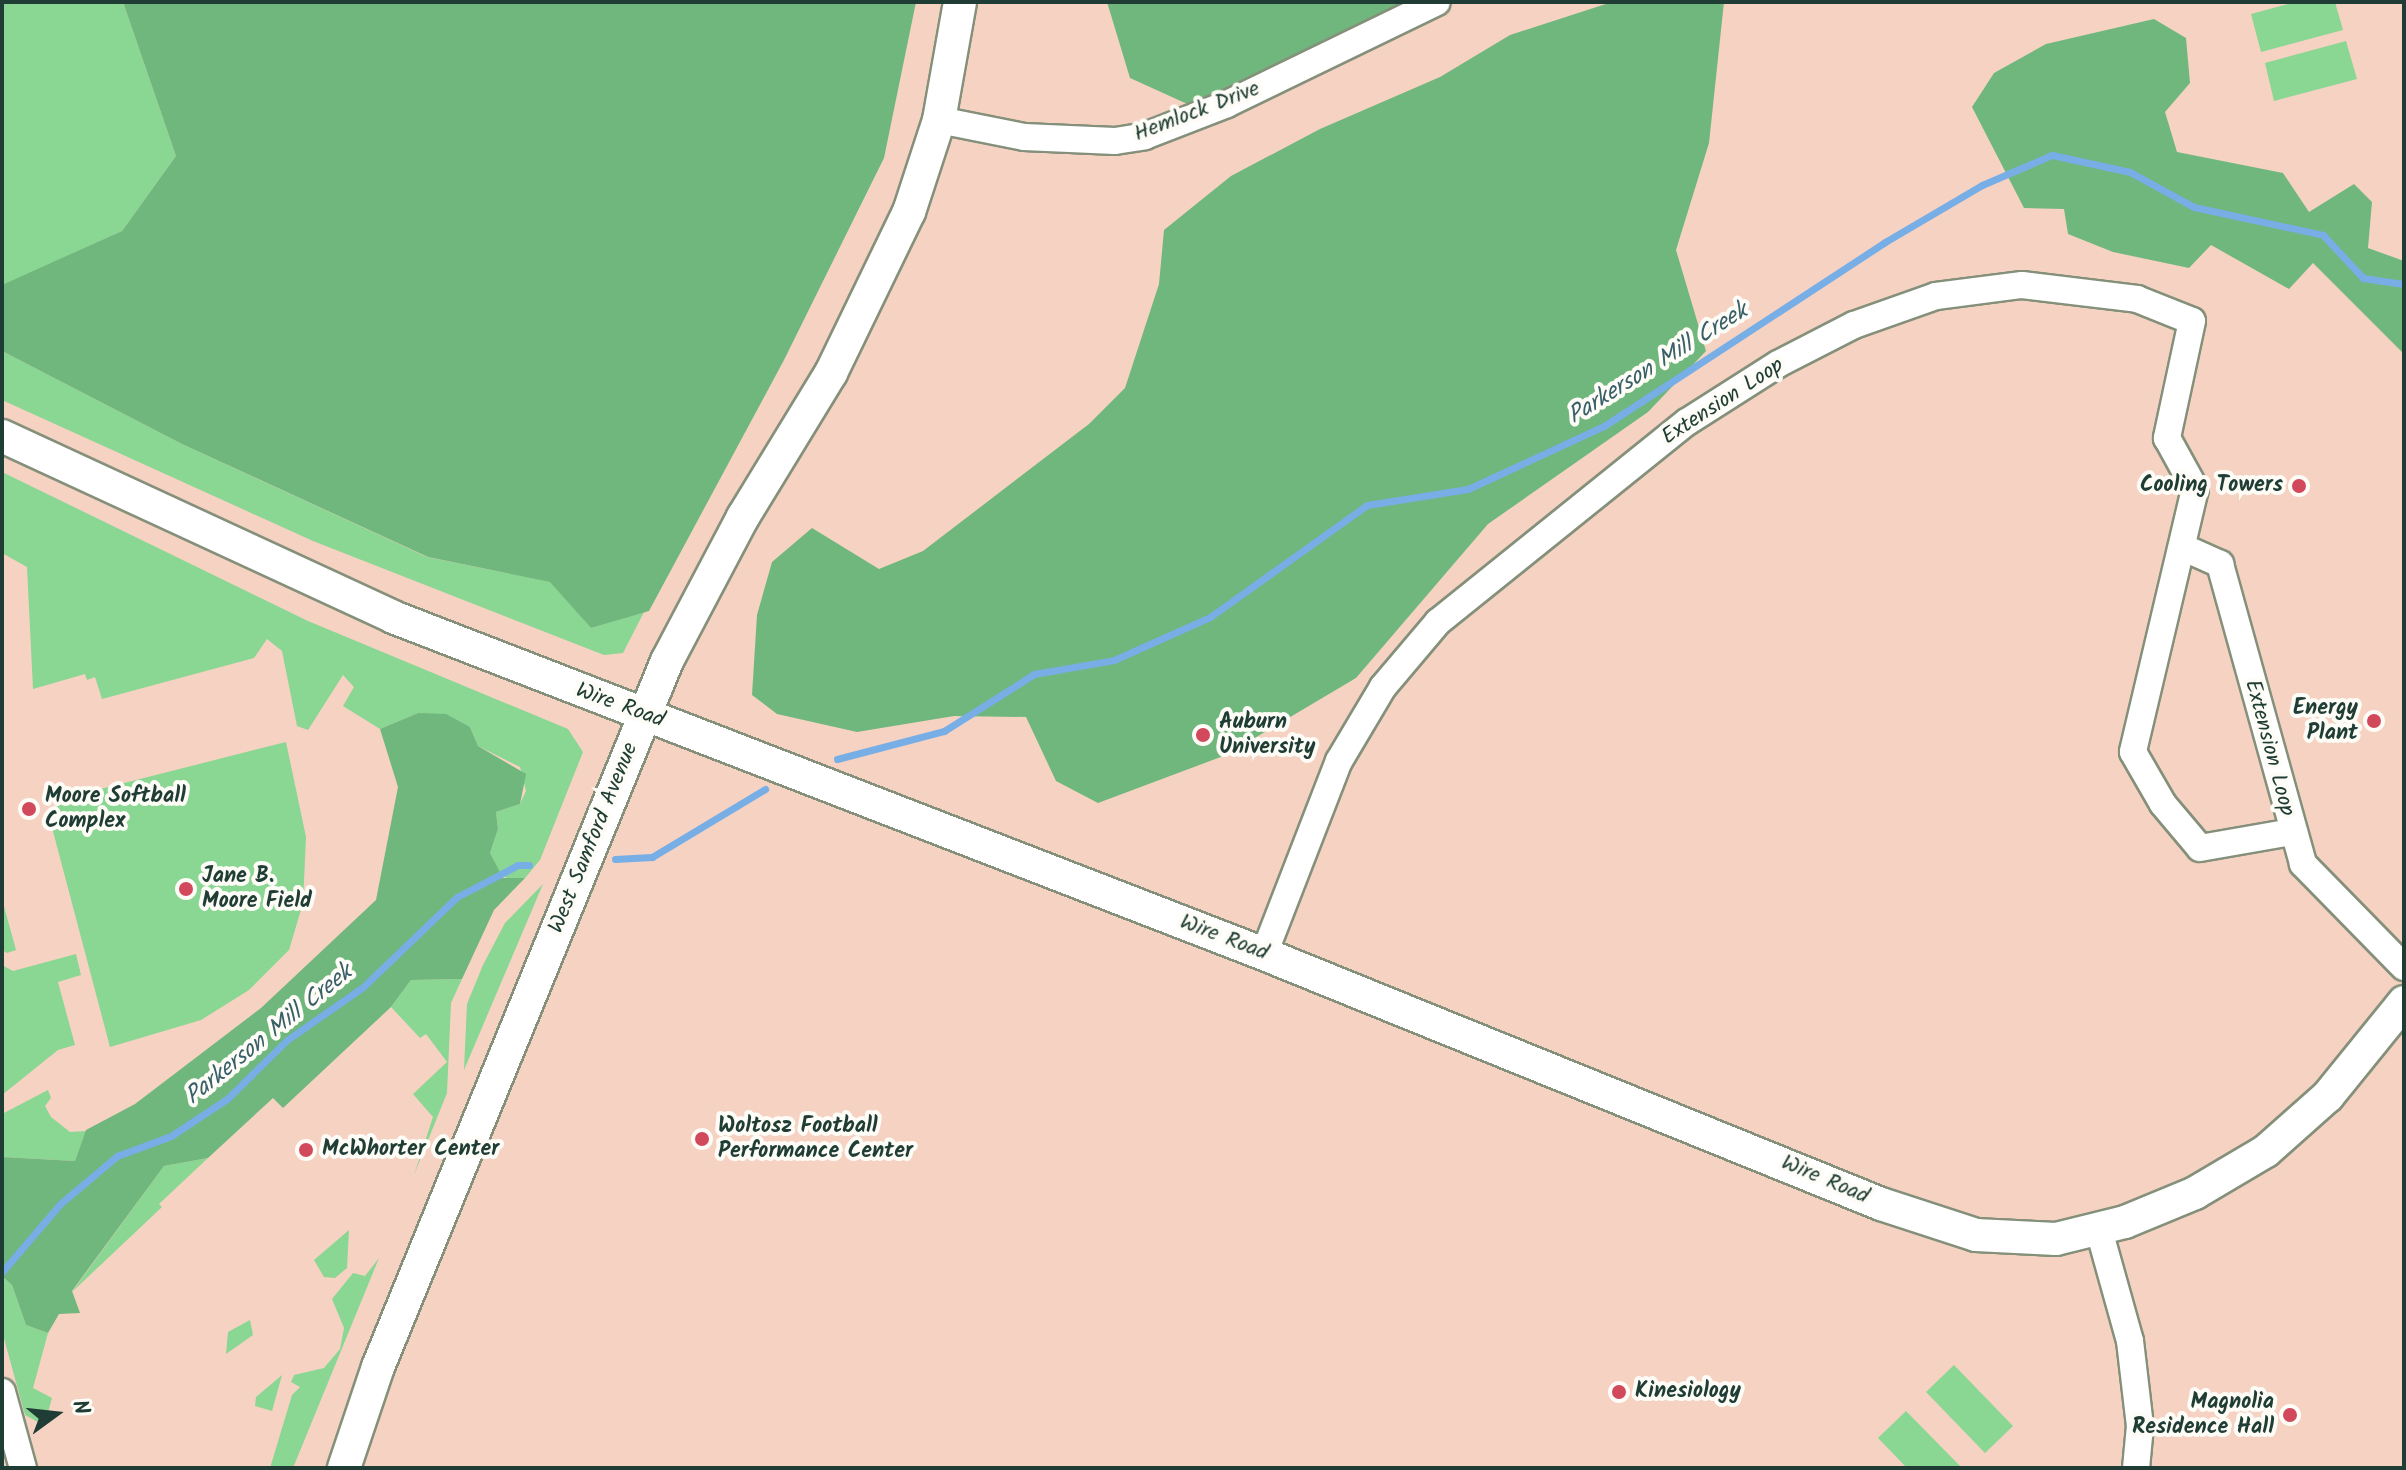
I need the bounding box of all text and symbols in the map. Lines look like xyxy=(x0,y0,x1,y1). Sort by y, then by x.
street label: Hemlock Drive xyxy=(1130,76,1264,148)
water label: Parkerson Mill Creek xyxy=(1563,297,1753,431)
street label: Extension Loop xyxy=(1657,353,1789,451)
place label: Cooling Towers xyxy=(2140,473,2283,499)
marker: Cooling Towers xyxy=(2290,477,2308,495)
street label: Extension Loop xyxy=(2238,677,2300,819)
street label: Wire Road xyxy=(572,678,668,734)
place label: Energy Plant xyxy=(2293,695,2358,746)
place label: Auburn University xyxy=(1219,709,1315,760)
marker: Energy Plant xyxy=(2365,712,2383,730)
marker: Auburn University xyxy=(1194,726,1212,744)
street label: West Samford Avenue xyxy=(544,739,644,937)
place label: Moore Softball Complex xyxy=(45,783,186,834)
marker: Moore Softball Complex xyxy=(20,800,38,818)
place label: Jane B. Moore Field xyxy=(202,863,312,914)
marker: Jane B. Moore Field xyxy=(177,880,195,898)
street label: Wire Road xyxy=(1176,909,1272,967)
water label: Parkerson Mill Creek xyxy=(180,959,358,1111)
place label: Woltosz Football Performance Center xyxy=(718,1113,913,1164)
marker: Woltosz Football Performance Center xyxy=(693,1130,711,1148)
place label: McWhorter Center xyxy=(322,1137,499,1163)
marker: McWhorter Center xyxy=(297,1141,315,1159)
street label: Wire Road xyxy=(1777,1150,1873,1210)
north arrow xyxy=(16,1374,96,1454)
place label: Kinesiology xyxy=(1635,1379,1741,1405)
marker: Kinesiology xyxy=(1610,1383,1628,1401)
place label: Magnolia Residence Hall xyxy=(2132,1389,2274,1440)
text: N xyxy=(61,1396,98,1419)
marker: Magnolia Residence Hall xyxy=(2281,1406,2299,1424)

